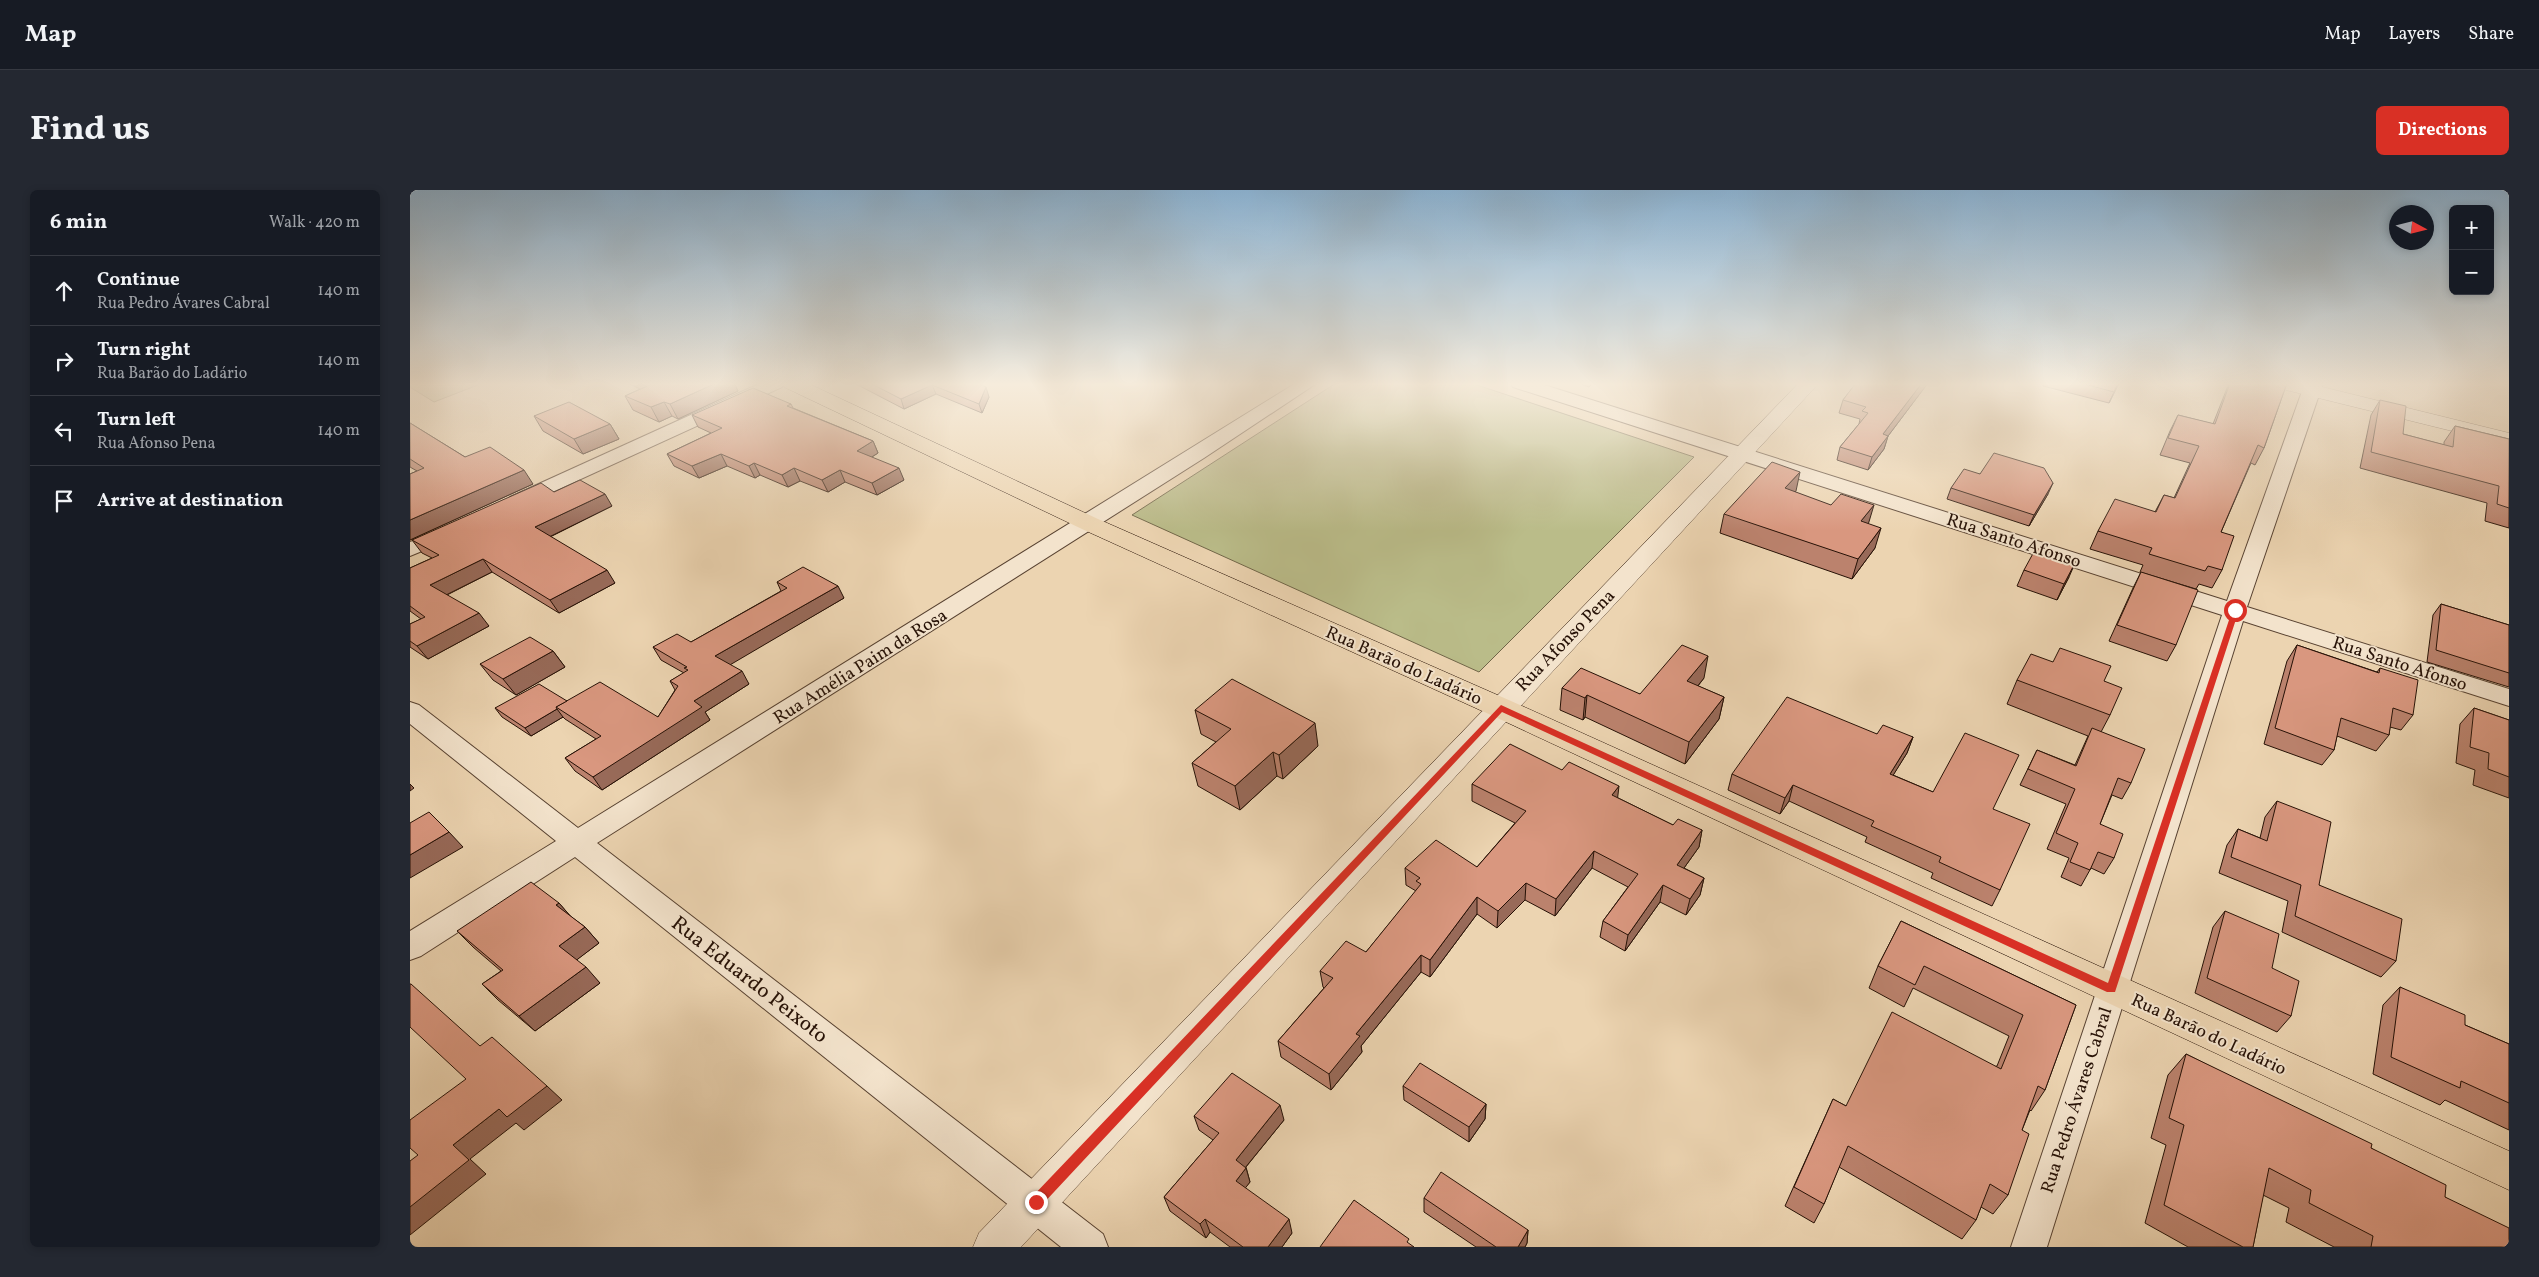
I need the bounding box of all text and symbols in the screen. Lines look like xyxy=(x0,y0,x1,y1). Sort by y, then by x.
text: Map xyxy=(25,18,76,52)
text: Map xyxy=(2324,22,2360,47)
text: Layers xyxy=(2388,22,2440,47)
text: Share xyxy=(2468,22,2514,47)
text: Find us xyxy=(30,106,150,154)
button: Directions xyxy=(2376,106,2509,155)
north arrow xyxy=(2389,205,2434,250)
map controls xyxy=(2449,205,2494,295)
button: + xyxy=(2449,205,2494,250)
text: 6 min xyxy=(50,208,107,237)
text: Walk · 420 m xyxy=(269,212,360,234)
button: − xyxy=(2449,250,2494,295)
text: Continue xyxy=(97,267,180,293)
icon: ahead xyxy=(50,277,78,305)
text: 140 m xyxy=(318,280,360,302)
text: Rua Pedro Ávares Cabral xyxy=(97,293,270,315)
text: Turn right xyxy=(97,337,190,363)
icon: right xyxy=(50,347,78,375)
text: 140 m xyxy=(318,350,360,372)
text: Rua Barão do Ladário xyxy=(97,363,247,385)
text: Turn left xyxy=(97,407,176,433)
icon: left xyxy=(50,417,78,445)
text: 140 m xyxy=(318,420,360,442)
text: Rua Afonso Pena xyxy=(97,433,216,455)
icon: arrive xyxy=(50,487,78,515)
text: Arrive at destination xyxy=(97,488,283,514)
street label: Rua Santo Afonso xyxy=(1943,508,2084,575)
street label: Rua Afonso Pena xyxy=(1511,584,1621,698)
route start xyxy=(2224,599,2247,622)
street label: Rua Amélia Paim da Rosa xyxy=(769,603,953,731)
street label: Rua Barão do Ladário xyxy=(1321,621,1486,712)
street label: Rua Santo Afonso xyxy=(2329,631,2470,698)
street label: Rua Eduardo Peixoto xyxy=(665,910,834,1051)
street label: Rua Barão do Ladário xyxy=(2127,988,2290,1082)
street label: Rua Pedro Ávares Cabral xyxy=(2035,1004,2119,1197)
route end xyxy=(1025,1191,1048,1214)

